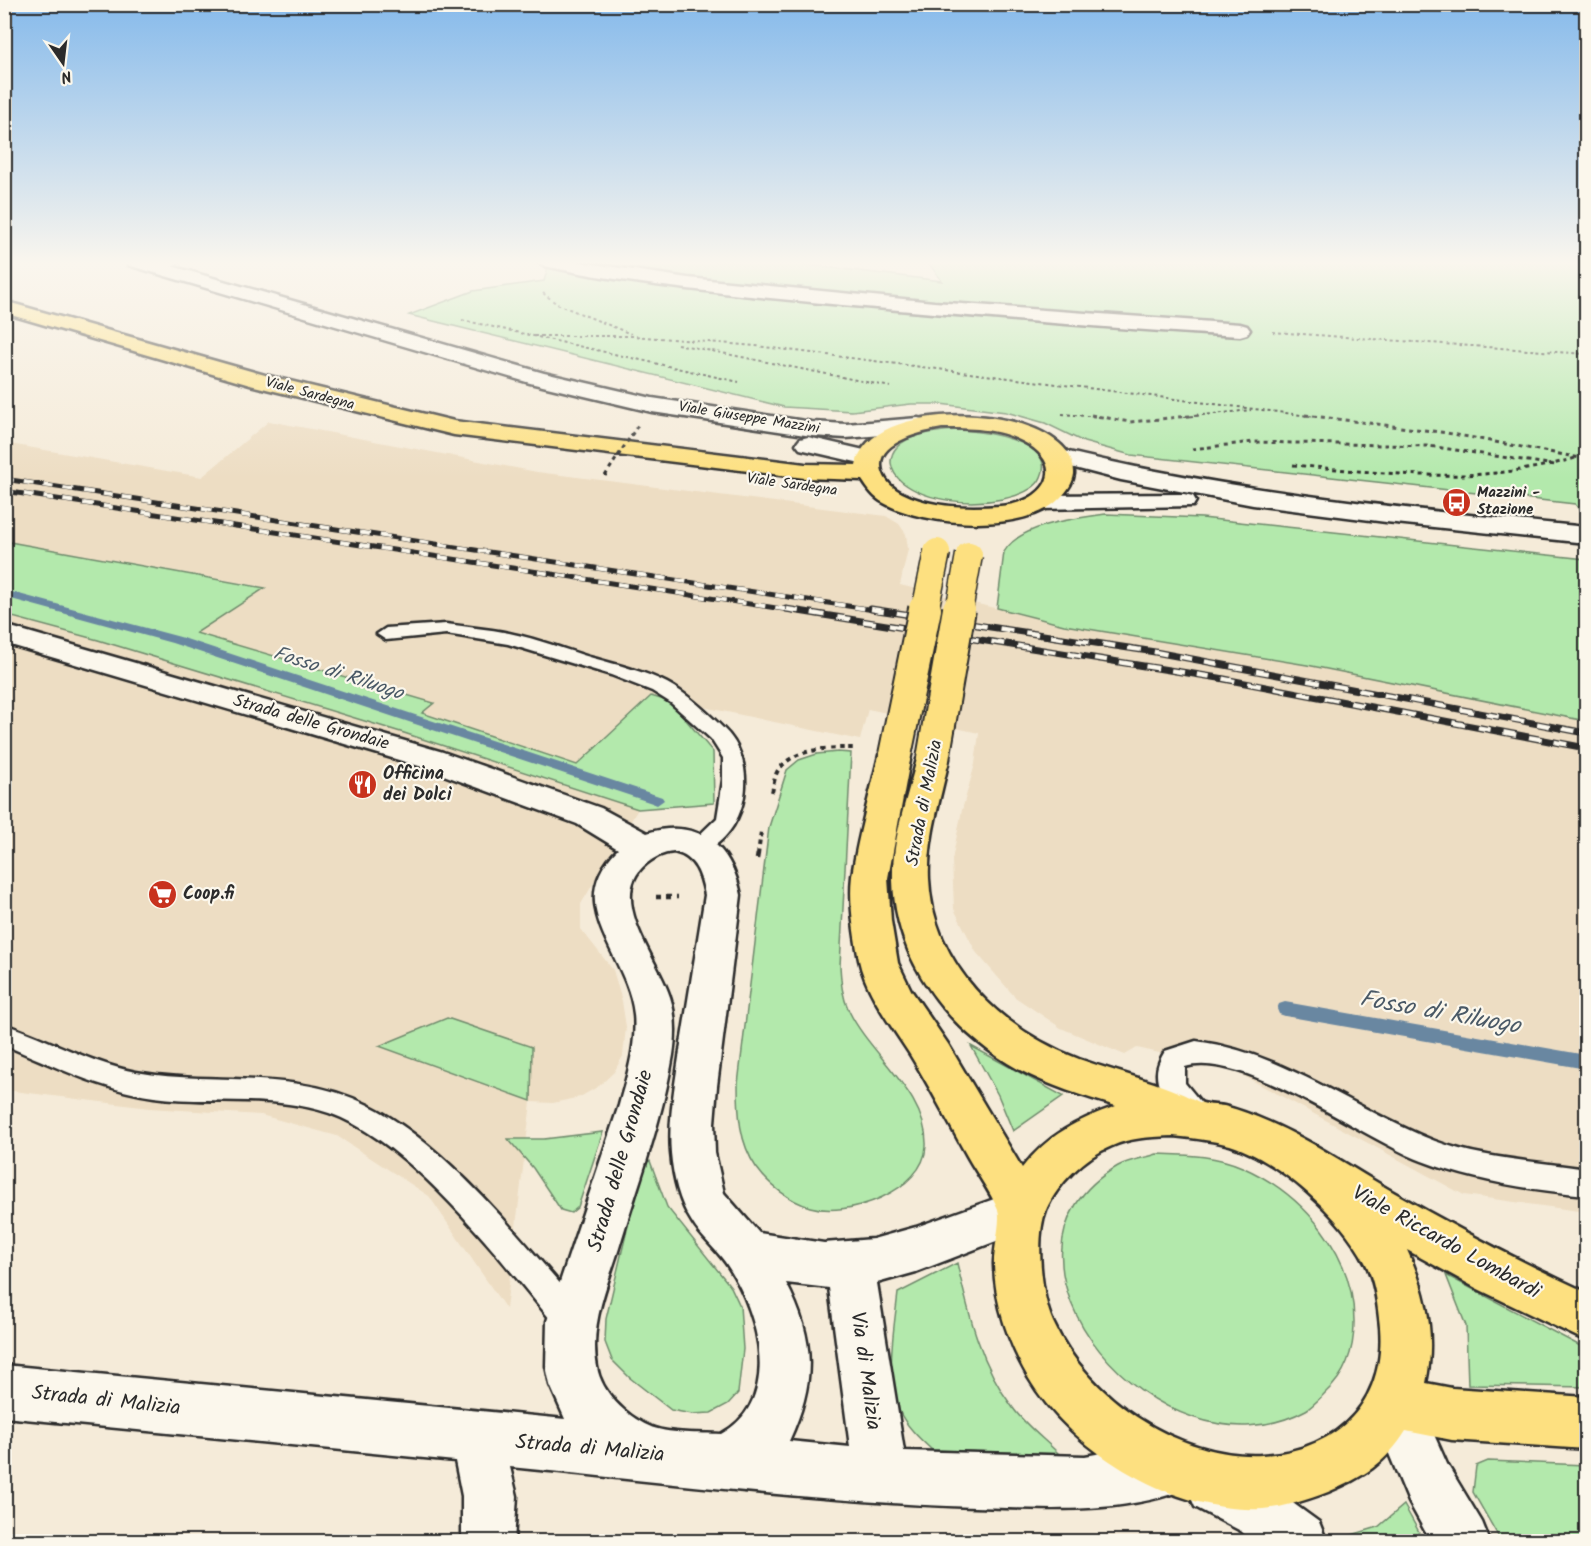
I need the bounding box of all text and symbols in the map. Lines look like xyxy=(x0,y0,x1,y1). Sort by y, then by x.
north arrow xyxy=(33,33,93,93)
text: N xyxy=(58,63,74,89)
street label: Viale Sardegna xyxy=(263,371,357,417)
street label: Viale Giuseppe Mazzini xyxy=(677,395,823,441)
street label: Viale Sardegna xyxy=(745,467,839,503)
place label: Mazzini - Stazione xyxy=(1477,481,1540,522)
bus stop icon: Mazzini - Stazione xyxy=(1440,486,1472,518)
water label: Fosso di Riluogo xyxy=(269,638,409,711)
street label: Strada delle Grondaie xyxy=(229,687,393,759)
street label: Strada di Malizia xyxy=(899,737,951,869)
place label: Officina dei Dolci xyxy=(383,760,452,810)
restaurant icon: Officina dei Dolci xyxy=(346,768,378,800)
supermarket icon: Coop.fi xyxy=(146,878,178,910)
place label: Coop.fi xyxy=(183,880,234,909)
water label: Fosso di Riluogo xyxy=(1357,980,1525,1047)
street label: Strada delle Grondaie xyxy=(579,1065,663,1256)
street label: Viale Riccardo Lombardi xyxy=(1346,1177,1547,1309)
street label: Via di Malizia xyxy=(840,1310,890,1432)
street label: Strada di Malizia xyxy=(30,1377,182,1425)
street label: Strada di Malizia xyxy=(514,1426,666,1472)

